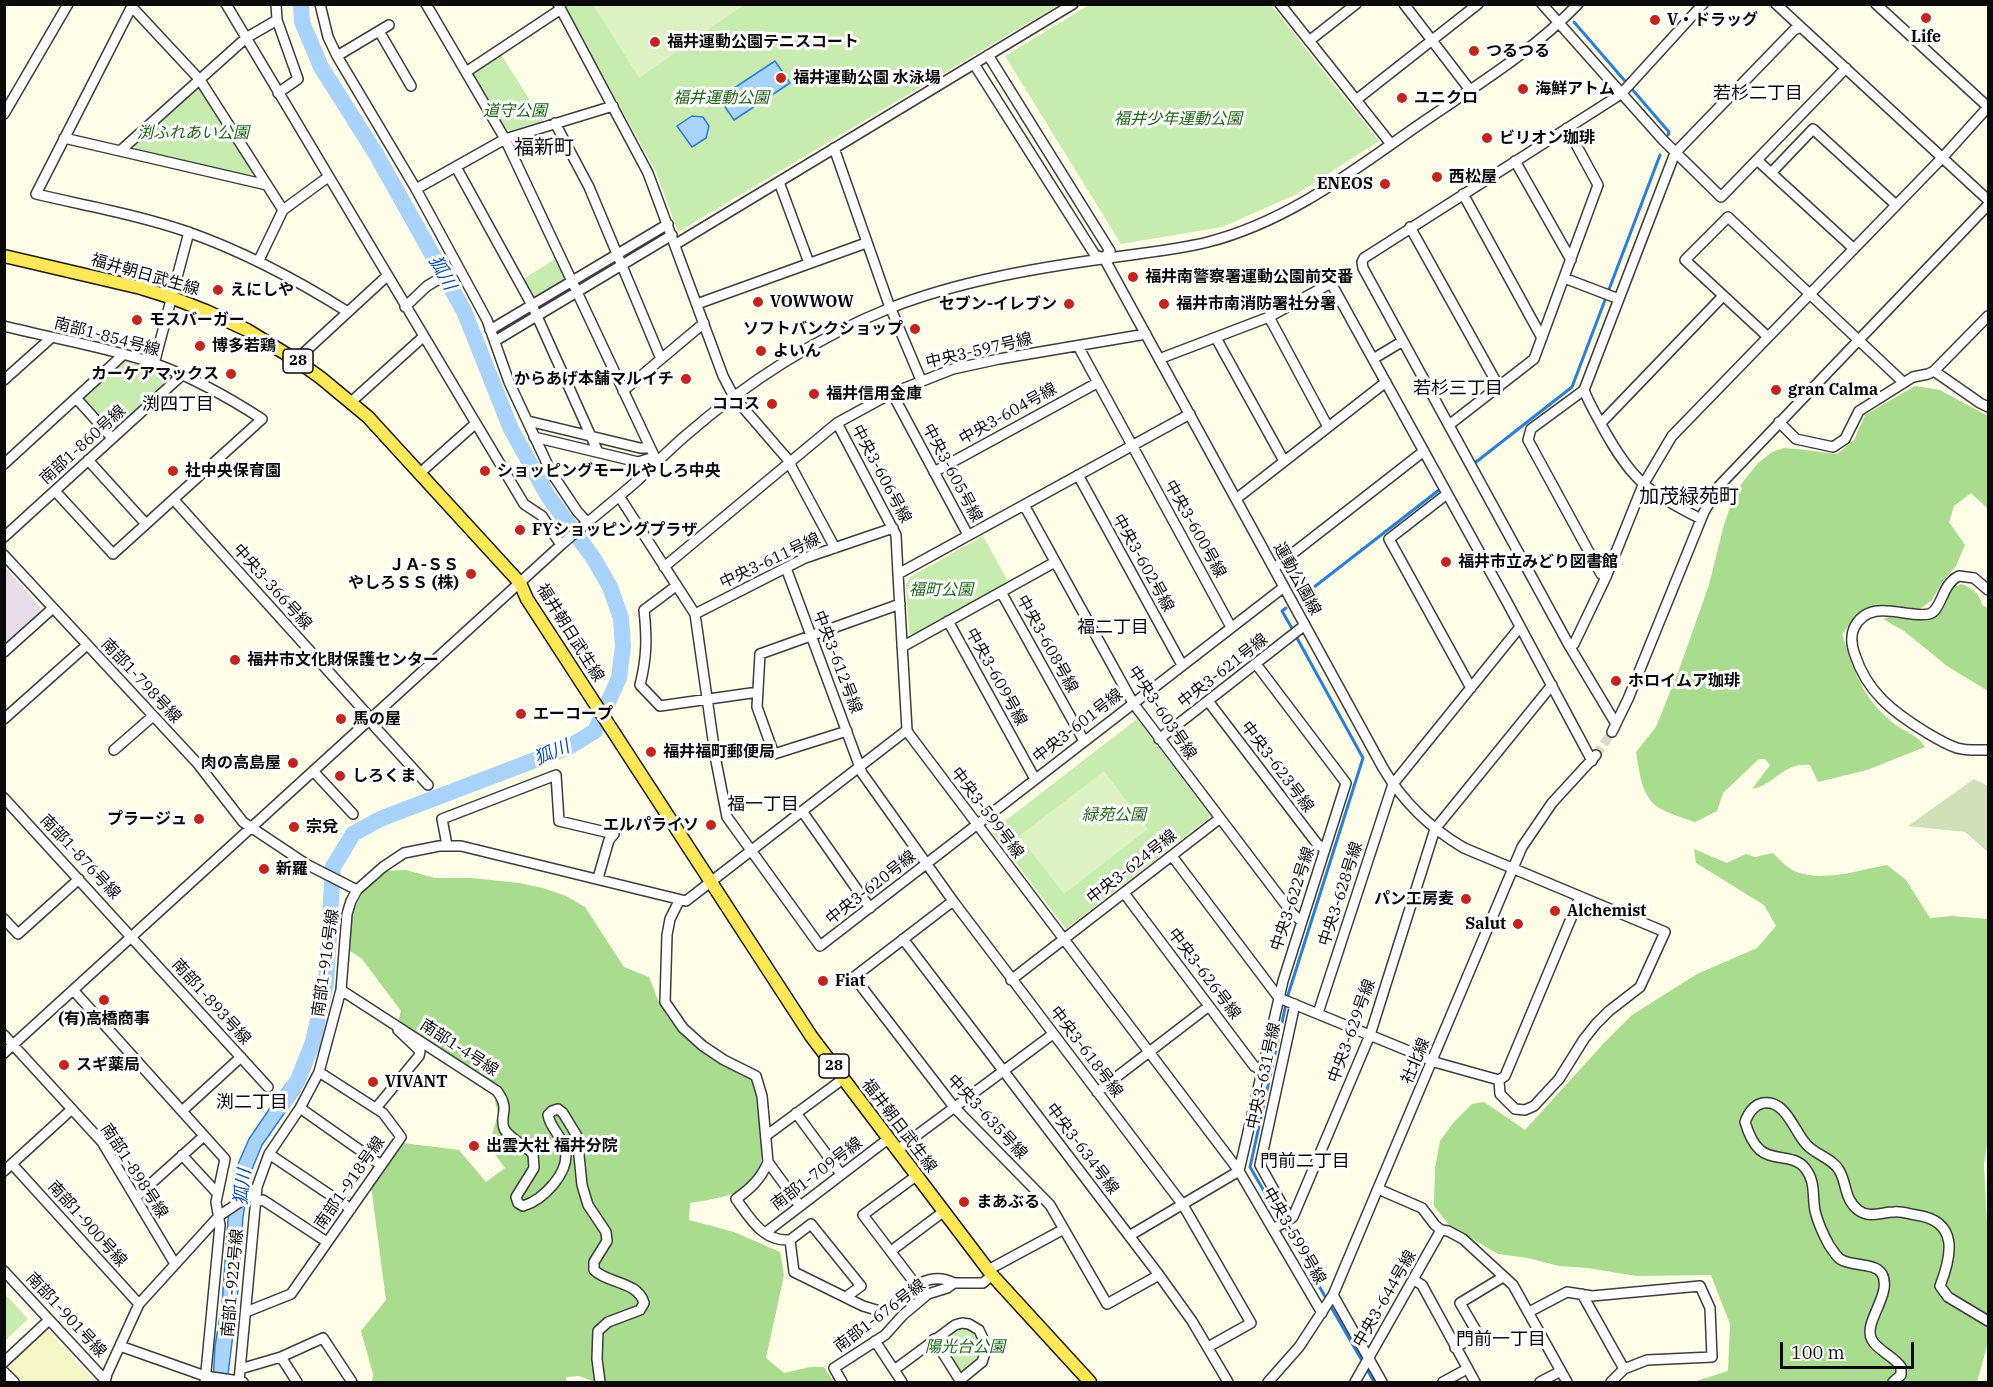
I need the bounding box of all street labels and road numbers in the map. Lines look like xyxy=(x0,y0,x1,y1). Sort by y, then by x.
street label: 福井朝日武生線 xyxy=(89,250,201,300)
street label: 南部1-854号線 xyxy=(52,314,162,360)
street label: 中央3-597号線 xyxy=(924,329,1034,373)
road number: 28 xyxy=(283,349,313,373)
street label: 中央3-604号線 xyxy=(956,379,1060,449)
street label: 南部1-860号線 xyxy=(36,402,130,488)
street label: 中央3-605号線 xyxy=(918,421,986,525)
street label: 中央3-606号線 xyxy=(847,422,915,526)
street label: 中央3-600号線 xyxy=(1160,477,1230,581)
street label: 中央3-602号線 xyxy=(1108,511,1178,615)
street label: 中央3-611号線 xyxy=(717,529,823,593)
street label: 運動公園線 xyxy=(1269,539,1325,619)
street label: 中央3-366号線 xyxy=(229,540,315,634)
street label: 福井朝日武生線 xyxy=(532,580,608,686)
street label: 中央3-608号線 xyxy=(1012,592,1082,696)
street label: 中央3-612号線 xyxy=(809,608,865,716)
street label: 中央3-609号線 xyxy=(961,625,1031,729)
street label: 中央3-621号線 xyxy=(1174,630,1272,712)
street label: 南部1-798号線 xyxy=(97,635,185,727)
street label: 中央3-603号線 xyxy=(1124,663,1200,763)
street label: 中央3-601号線 xyxy=(1029,685,1127,767)
street label: 中央3-623号線 xyxy=(1237,718,1317,816)
street label: 中央3-599号線 xyxy=(947,764,1027,862)
street label: 南部1-876号線 xyxy=(36,811,124,903)
street label: 中央3-624号線 xyxy=(1083,826,1181,908)
street label: 中央3-628号線 xyxy=(1315,839,1367,949)
street label: 中央3-622号線 xyxy=(1267,844,1319,954)
street label: 中央3-620号線 xyxy=(822,847,920,929)
street label: 南部1-916号線 xyxy=(309,908,343,1018)
street label: 中央3-626号線 xyxy=(1164,925,1244,1023)
street label: 南部1-893号線 xyxy=(168,955,254,1049)
street label: 中央3-629号線 xyxy=(1324,977,1380,1085)
street label: 中央3-618号線 xyxy=(1046,1003,1126,1101)
street label: 南部1-4号線 xyxy=(416,1016,502,1080)
street label: 中央3-631号線 xyxy=(1243,1021,1285,1131)
street label: 社北線 xyxy=(1398,1035,1434,1087)
road number: 28 xyxy=(819,1054,849,1078)
street label: 中央3-635号線 xyxy=(943,1071,1031,1163)
street label: 福井朝日武生線 xyxy=(858,1075,940,1177)
street label: 中央3-634号線 xyxy=(1042,1100,1122,1198)
street label: 南部1-898号線 xyxy=(96,1120,172,1222)
street label: 南部1-918号線 xyxy=(311,1133,389,1233)
street label: 南部1-709号線 xyxy=(768,1134,866,1214)
street label: 南部1-900号線 xyxy=(44,1177,130,1271)
street label: 中央3-599号線 xyxy=(1259,1184,1329,1288)
street label: 南部1-922号線 xyxy=(219,1228,247,1338)
street label: 中央3-644号線 xyxy=(1350,1247,1420,1351)
street label: 南部1-901号線 xyxy=(22,1269,110,1361)
street label: 南部1-676号線 xyxy=(831,1276,929,1356)

